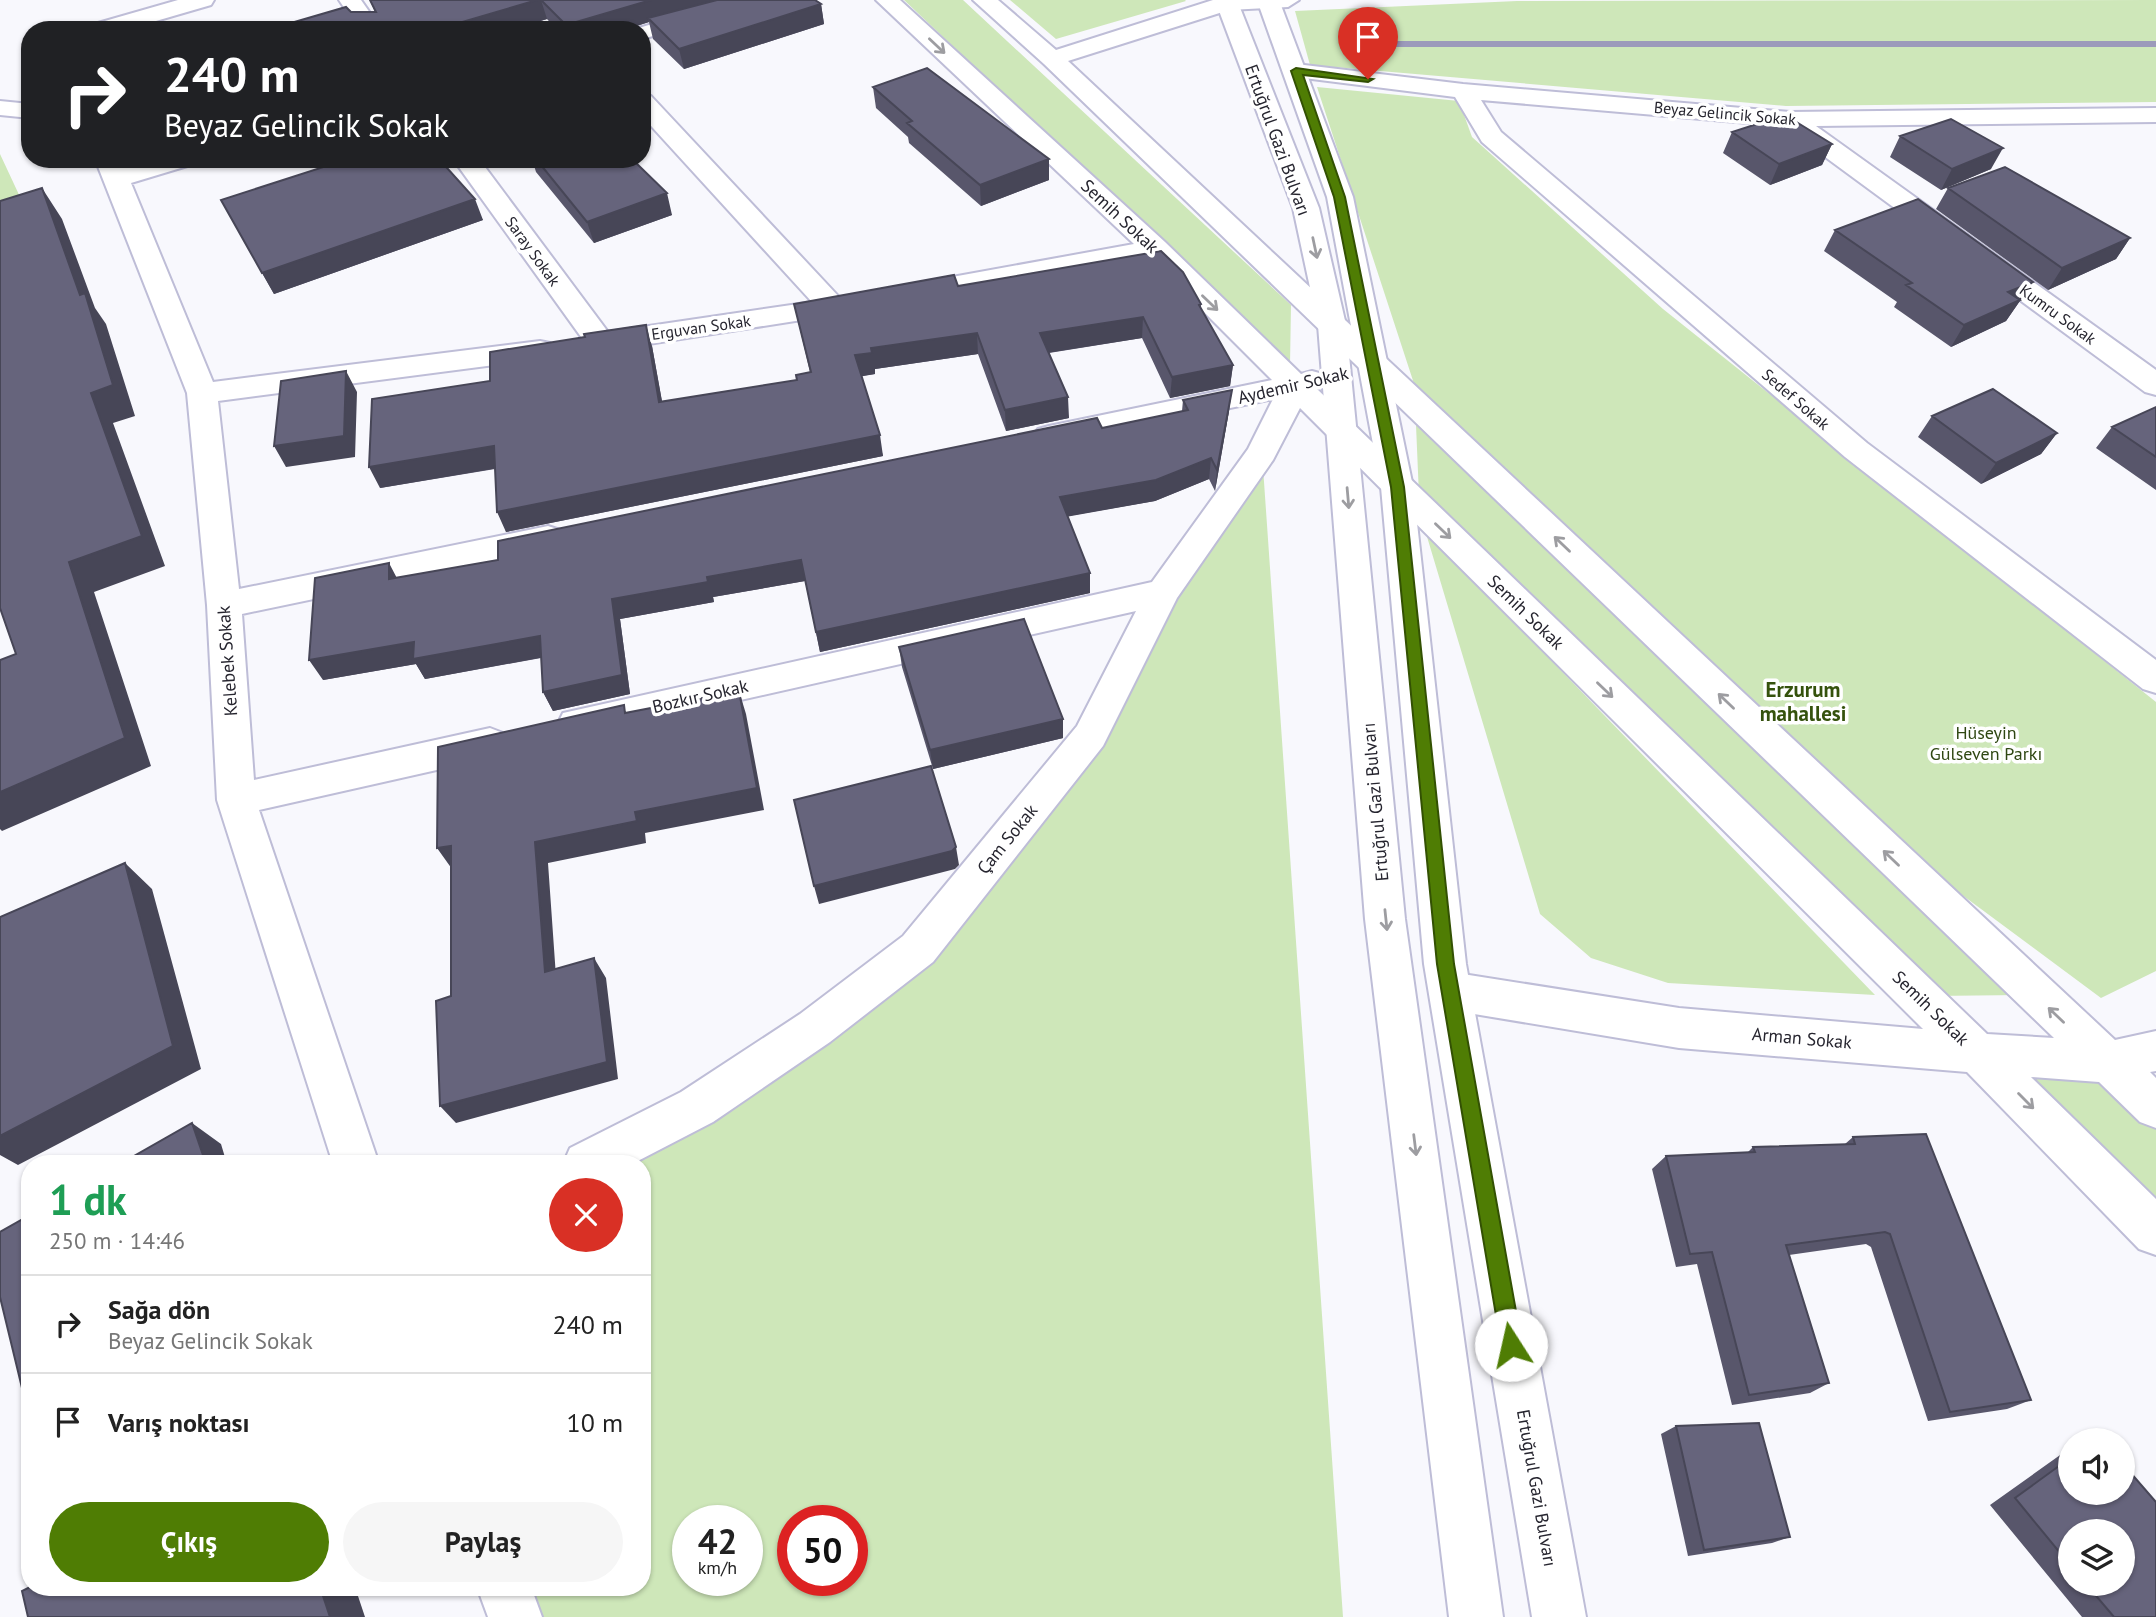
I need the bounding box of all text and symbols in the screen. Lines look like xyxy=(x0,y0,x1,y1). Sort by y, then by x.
pin xyxy=(1338,7,1398,79)
icon: arrive xyxy=(1349,18,1387,56)
one-way arrow xyxy=(928,38,945,55)
text: 240 m xyxy=(164,42,299,106)
icon: right xyxy=(49,49,140,140)
street label: Ertuğrul Gazi Bulvarı xyxy=(1240,61,1316,219)
street label: Beyaz Gelincik Sokak xyxy=(1653,97,1797,129)
text: Beyaz Gelincik Sokak xyxy=(164,104,449,146)
street label: Semih Sokak xyxy=(1076,174,1164,258)
street label: Saray Sokak xyxy=(501,212,565,290)
one-way arrow xyxy=(1308,236,1322,259)
street label: Kumru Sokak xyxy=(2016,280,2100,349)
one-way arrow xyxy=(1201,294,1218,311)
street label: Erguvan Sokak xyxy=(650,310,752,344)
street label: Aydemir Sokak xyxy=(1235,361,1351,409)
street label: Sedef Sokak xyxy=(1758,364,1834,434)
one-way arrow xyxy=(1342,486,1355,509)
one-way arrow xyxy=(1434,522,1451,539)
one-way arrow xyxy=(1553,536,1570,553)
street label: Semih Sokak xyxy=(1483,570,1570,655)
street label: Kelebek Sokak xyxy=(212,605,242,717)
street label: Bozkır Sokak xyxy=(650,674,751,718)
district label: Erzurum mahallesi xyxy=(1760,676,1846,727)
one-way arrow xyxy=(1597,681,1614,698)
one-way arrow xyxy=(1718,693,1735,710)
park label: Hüseyin Gülseven Parkı xyxy=(1930,721,2042,765)
street label: Ertuğrul Gazi Bulvarı xyxy=(1357,722,1393,882)
street label: Çam Sokak xyxy=(972,799,1043,879)
one-way arrow xyxy=(1883,850,1900,867)
one-way arrow xyxy=(1379,908,1392,930)
street label: Semih Sokak xyxy=(1888,966,1975,1051)
one-way arrow xyxy=(2048,1007,2065,1024)
street label: Arman Sokak xyxy=(1751,1022,1853,1054)
one-way arrow xyxy=(2017,1093,2034,1110)
one-way arrow xyxy=(1408,1133,1421,1156)
text: 1 dk xyxy=(49,1172,127,1227)
button: close xyxy=(549,1178,623,1252)
text: 250 m · 14:46 xyxy=(49,1226,185,1255)
text: Sağa dön xyxy=(108,1293,210,1326)
icon: right xyxy=(49,1305,87,1343)
text: 240 m xyxy=(552,1308,623,1341)
position arrow xyxy=(1474,1308,1548,1382)
text: Beyaz Gelincik Sokak xyxy=(108,1326,313,1355)
icon: arrive xyxy=(49,1403,87,1441)
text: Varış noktası xyxy=(108,1406,250,1439)
text: 10 m xyxy=(567,1406,623,1439)
street label: Ertuğrul Gazi Bulvarı xyxy=(1512,1408,1562,1568)
map controls xyxy=(2058,1428,2135,1596)
button: sound xyxy=(2058,1428,2135,1505)
button: Çıkış xyxy=(49,1502,329,1582)
button: Paylaş xyxy=(343,1502,623,1582)
speed limit sign: 50 xyxy=(777,1505,868,1596)
text: 42 xyxy=(698,1518,737,1564)
button: layers xyxy=(2058,1519,2135,1596)
text: km/h xyxy=(698,1556,737,1579)

